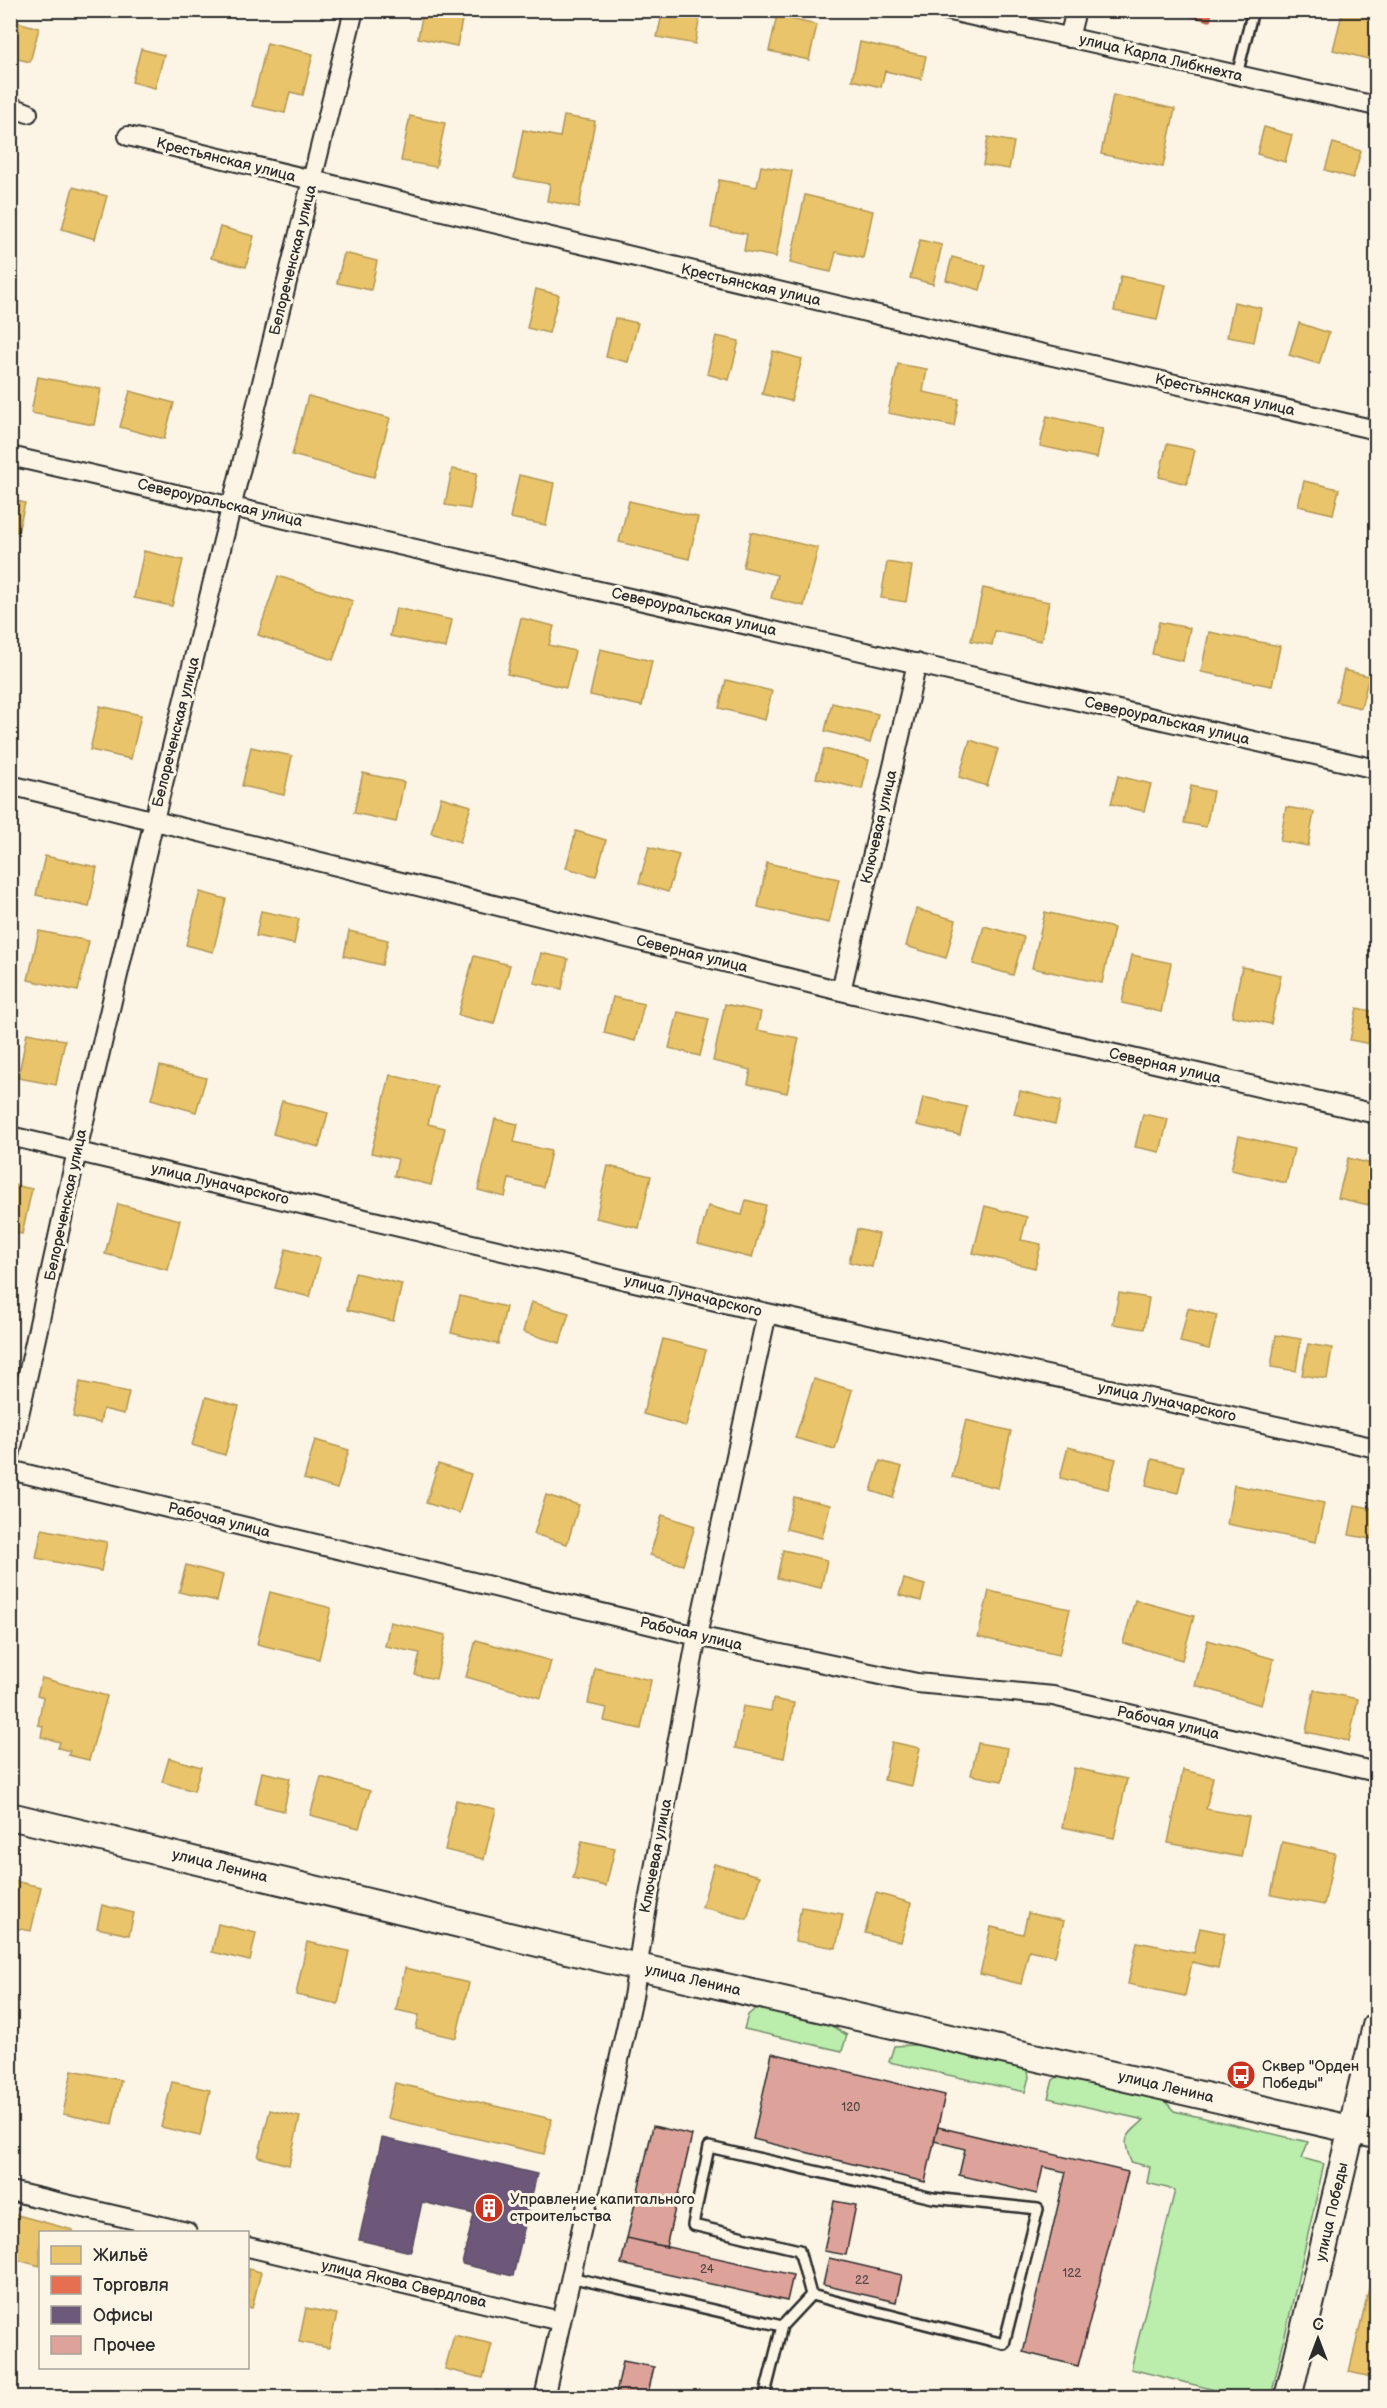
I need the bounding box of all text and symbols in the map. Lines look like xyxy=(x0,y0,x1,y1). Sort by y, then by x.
street label: улица Карла Либкнехта xyxy=(1077,30,1245,86)
street label: Крестьянская улица xyxy=(154,133,298,187)
street label: Белореченская улица xyxy=(265,183,321,337)
street label: Крестьянская улица xyxy=(679,260,823,310)
street label: Крестьянская улица xyxy=(1153,370,1297,420)
street label: Североуральская улица xyxy=(136,475,305,531)
street label: Североуральская улица xyxy=(610,584,779,640)
street label: Белореченская улица xyxy=(148,655,204,809)
street label: Североуральская улица xyxy=(1083,693,1252,749)
street label: Ключевая улица xyxy=(857,768,901,886)
street label: Северная улица xyxy=(634,931,750,977)
street label: Северная улица xyxy=(1107,1044,1223,1088)
street label: Белореченская улица xyxy=(41,1127,91,1282)
street label: улица Луначарского xyxy=(149,1159,291,1209)
street label: улица Луначарского xyxy=(622,1271,764,1321)
street label: улица Луначарского xyxy=(1096,1378,1238,1426)
street label: Рабочая улица xyxy=(166,1498,272,1542)
street label: Рабочая улица xyxy=(638,1613,744,1655)
street label: Рабочая улица xyxy=(1115,1702,1221,1744)
street label: Ключевая улица xyxy=(636,1797,676,1915)
street label: улица Ленина xyxy=(170,1845,270,1887)
street label: улица Ленина xyxy=(643,1960,743,2000)
place label: Сквер "Орден Победы" xyxy=(1262,2057,1359,2093)
bus stop icon: Сквер "Орден Победы" xyxy=(1225,2059,1257,2091)
street label: улица Ленина xyxy=(1116,2067,1216,2107)
house number: 120 xyxy=(842,2100,860,2115)
street label: улица Победы xyxy=(1311,2161,1353,2263)
place label: Управление капитального строительства xyxy=(510,2190,695,2226)
building icon: Управление капитального строительства xyxy=(473,2192,505,2224)
legend xyxy=(39,2231,249,2369)
text: Жильё xyxy=(93,2245,148,2266)
street label: улица Якова Свердлова xyxy=(320,2256,489,2312)
house number: 24 xyxy=(700,2262,715,2277)
house number: 122 xyxy=(1063,2266,1081,2281)
house number: 22 xyxy=(855,2273,869,2288)
text: Торговля xyxy=(93,2275,169,2296)
text: Офисы xyxy=(93,2305,153,2326)
north arrow xyxy=(1288,2309,1348,2369)
text: С xyxy=(1312,2316,1324,2335)
text: Прочее xyxy=(93,2335,155,2356)

